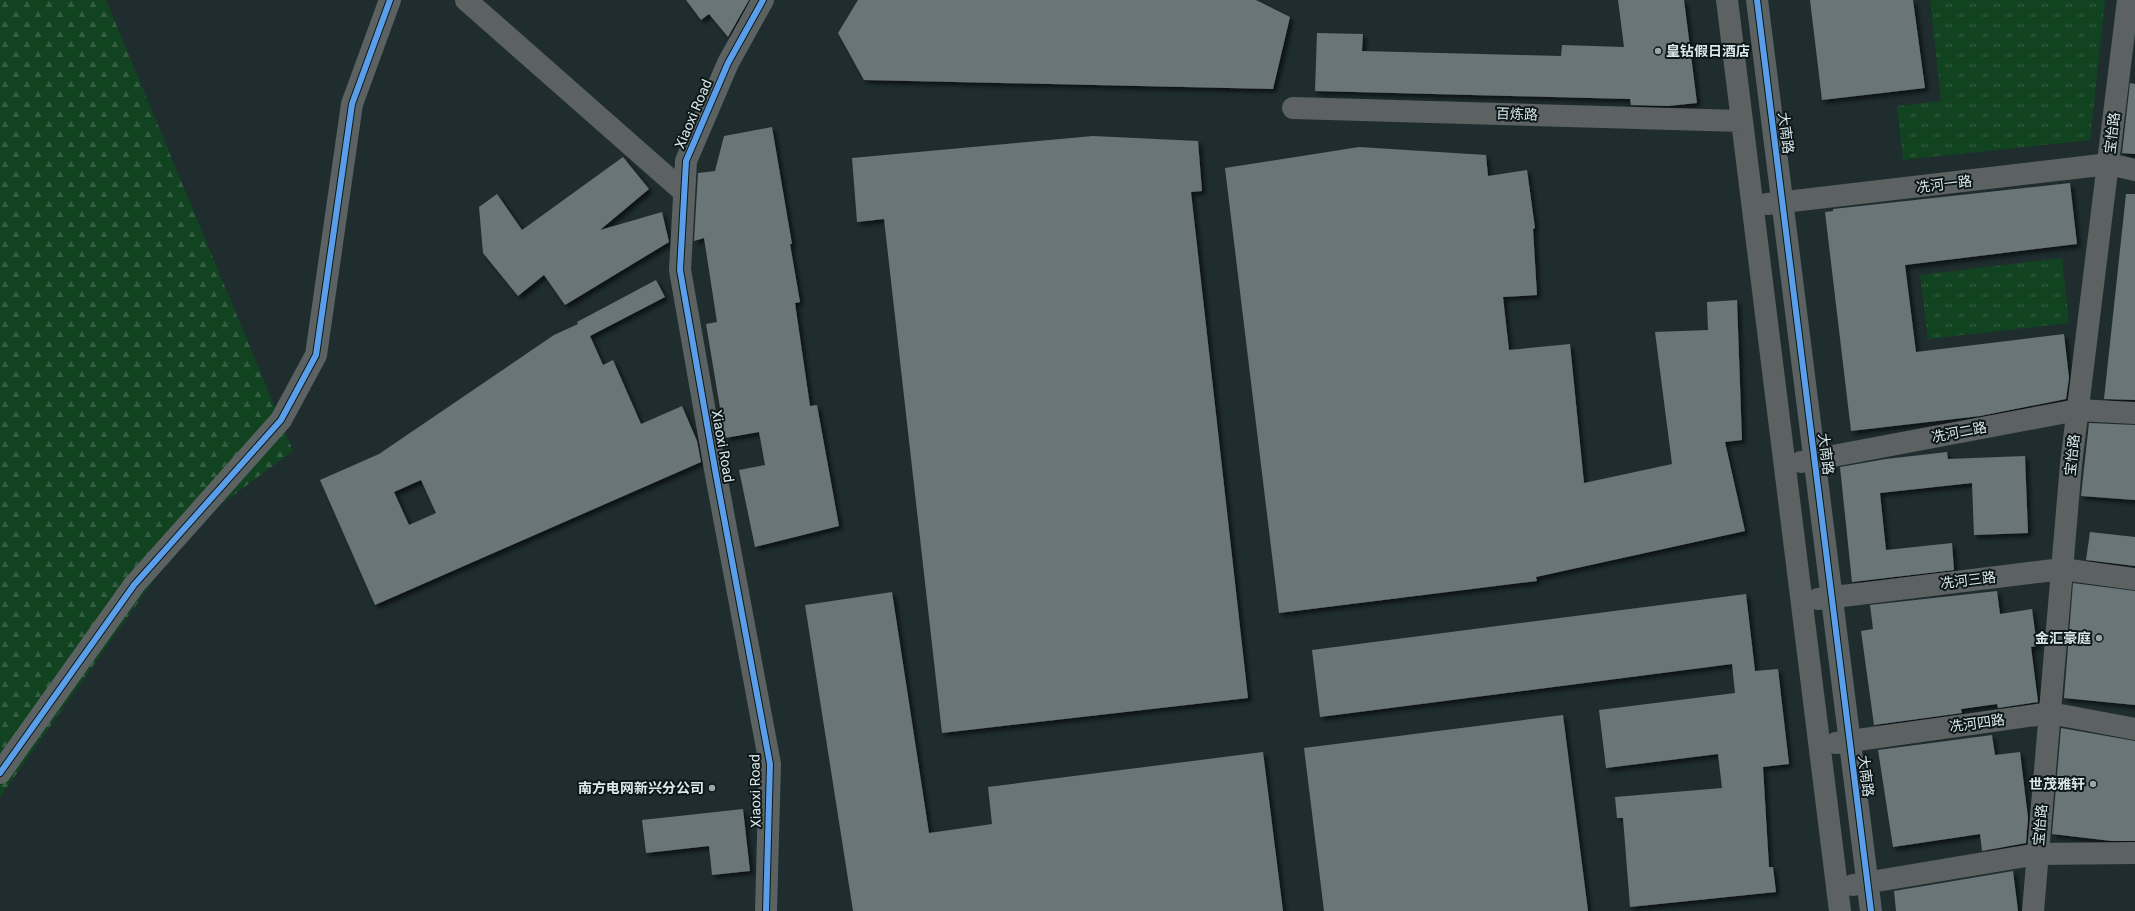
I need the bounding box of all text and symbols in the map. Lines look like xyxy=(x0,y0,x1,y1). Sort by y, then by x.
place label: 皇钻假日酒店 xyxy=(1666,43,1750,59)
marker: 皇钻假日酒店 xyxy=(1653,46,1663,56)
street label: Xiaoxi Road xyxy=(671,77,715,151)
street label: 百炼路 xyxy=(1496,105,1538,123)
street label: 大南路 xyxy=(1776,111,1796,155)
street label: 宝怡路 xyxy=(2102,111,2122,155)
street label: 冼河一路 xyxy=(1915,173,1973,195)
street label: Xiaoxi Road xyxy=(709,408,737,484)
street label: 冼河二路 xyxy=(1930,419,1988,445)
street label: 大南路 xyxy=(1816,432,1836,476)
street label: 宝怡路 xyxy=(2062,433,2082,477)
street label: 冼河三路 xyxy=(1939,569,1997,591)
place label: 金汇豪庭 xyxy=(2035,630,2091,646)
marker: 金汇豪庭 xyxy=(2094,633,2104,643)
street label: 冼河四路 xyxy=(1948,711,2006,735)
street label: Xiaoxi Road xyxy=(746,754,764,828)
street label: 大南路 xyxy=(1856,754,1876,798)
place label: 世茂雅轩 xyxy=(2029,776,2085,792)
marker: 世茂雅轩 xyxy=(2088,779,2098,789)
place label: 南方电网新兴分公司 xyxy=(578,780,704,796)
marker: 南方电网新兴分公司 xyxy=(707,783,717,793)
street label: 宝怡路 xyxy=(2030,803,2050,847)

